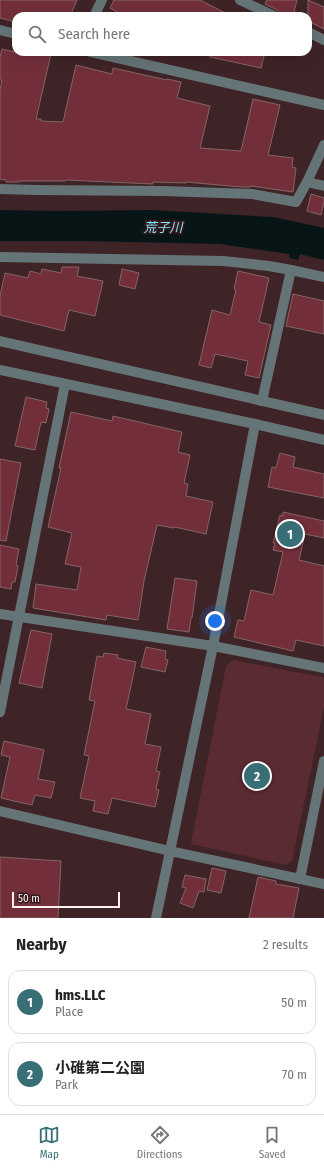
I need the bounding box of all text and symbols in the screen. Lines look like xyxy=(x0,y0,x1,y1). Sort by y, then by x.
search box xyxy=(12,12,312,56)
icon: search xyxy=(26,23,48,45)
text: Search here xyxy=(58,25,130,43)
water label: 荒子川 xyxy=(143,220,184,235)
pin: 1 xyxy=(277,519,303,549)
your location xyxy=(205,611,225,631)
pin: 2 xyxy=(244,761,270,791)
scale bar xyxy=(12,890,120,909)
text: 50 m xyxy=(18,892,40,905)
text: Nearby xyxy=(16,934,67,955)
text: 2 results xyxy=(263,937,308,952)
text: hms.LLC xyxy=(55,986,106,1004)
text: 1 xyxy=(27,995,33,1010)
text: 50 m xyxy=(281,995,307,1010)
text: Place xyxy=(55,1004,83,1019)
text: 小碓第二公園 xyxy=(55,1059,145,1077)
text: 2 xyxy=(27,1067,33,1082)
text: 70 m xyxy=(282,1067,307,1082)
text: Park xyxy=(55,1077,78,1092)
tab: Map xyxy=(38,1124,60,1161)
tab: Directions xyxy=(137,1124,182,1161)
tab: Saved xyxy=(259,1124,286,1161)

